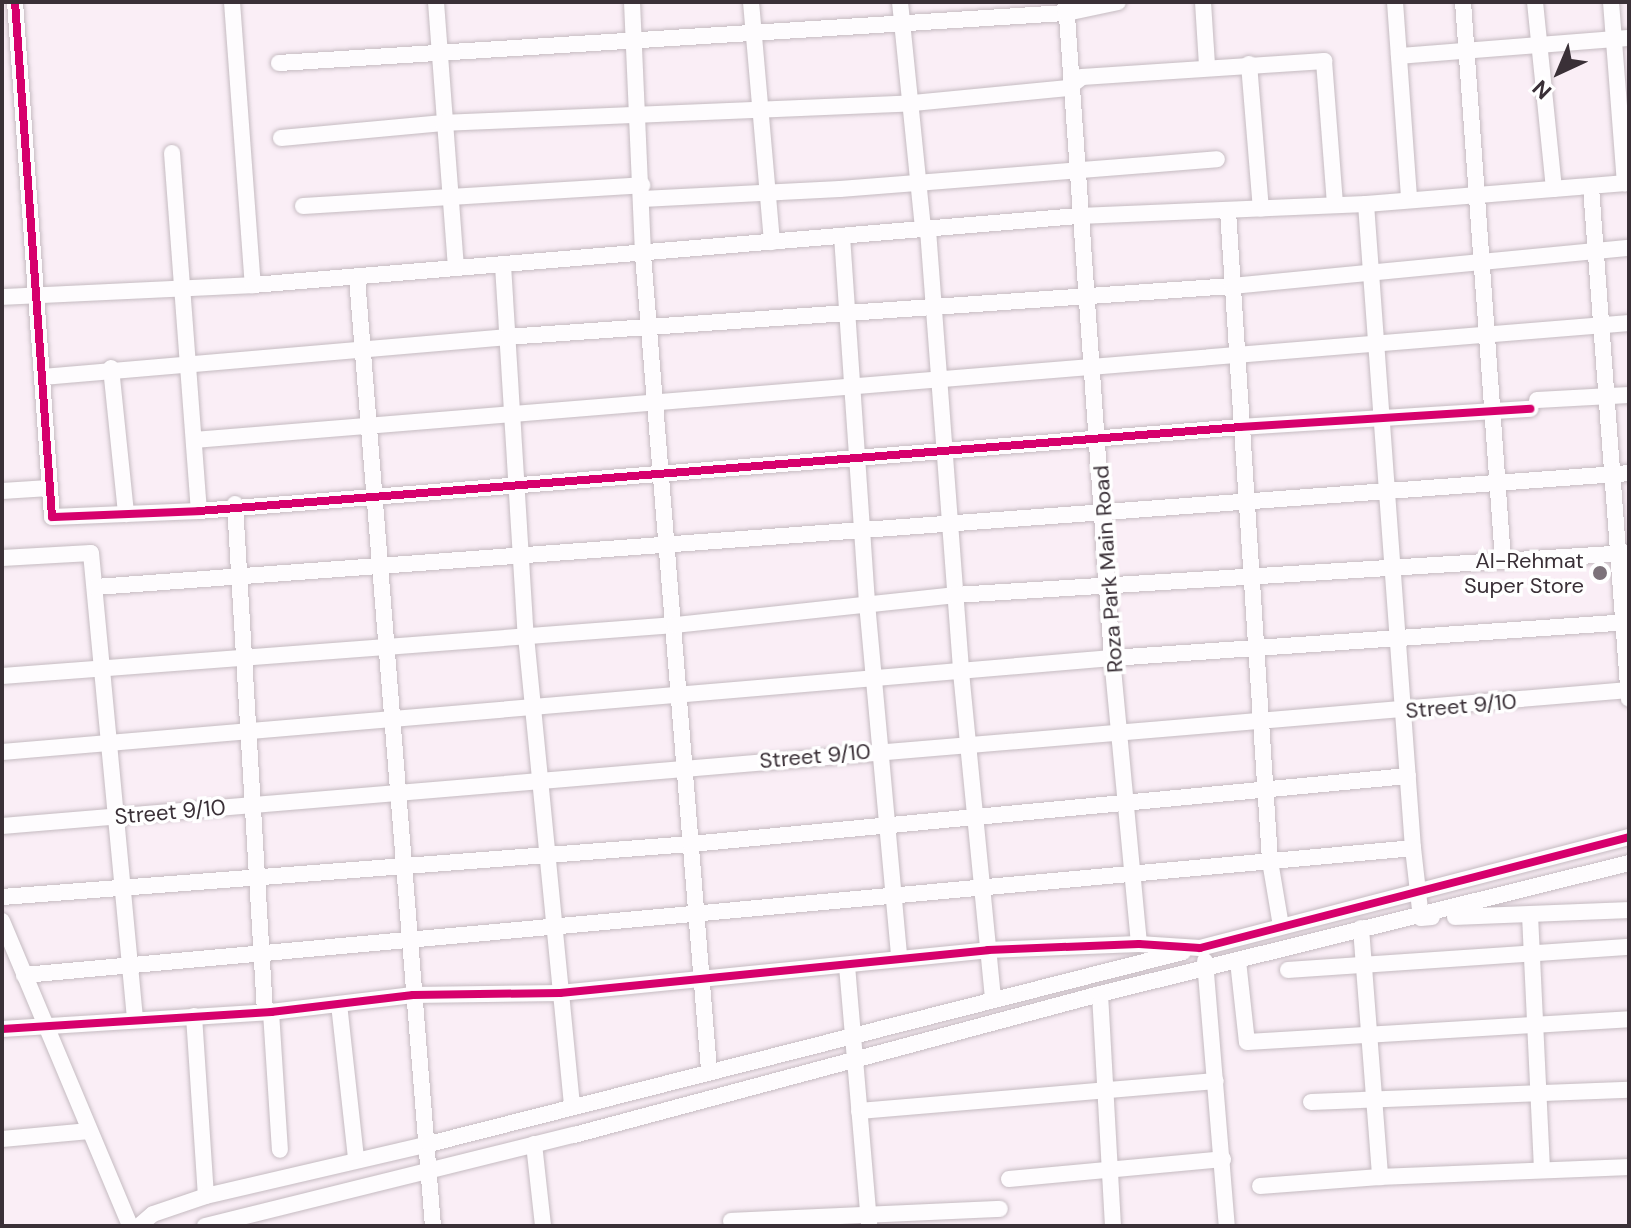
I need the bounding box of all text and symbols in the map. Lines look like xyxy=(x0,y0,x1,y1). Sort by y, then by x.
north arrow xyxy=(1519,32,1599,112)
text: N xyxy=(1526,74,1558,106)
street label: Roza Park Main Road xyxy=(1088,464,1128,674)
place label: Al-Rehmat Super Store xyxy=(1464,547,1584,598)
marker: Al-Rehmat Super Store xyxy=(1591,564,1609,582)
street label: Street 9/10 xyxy=(1404,688,1518,724)
street label: Street 9/10 xyxy=(758,738,872,774)
street label: Street 9/10 xyxy=(113,794,227,830)

